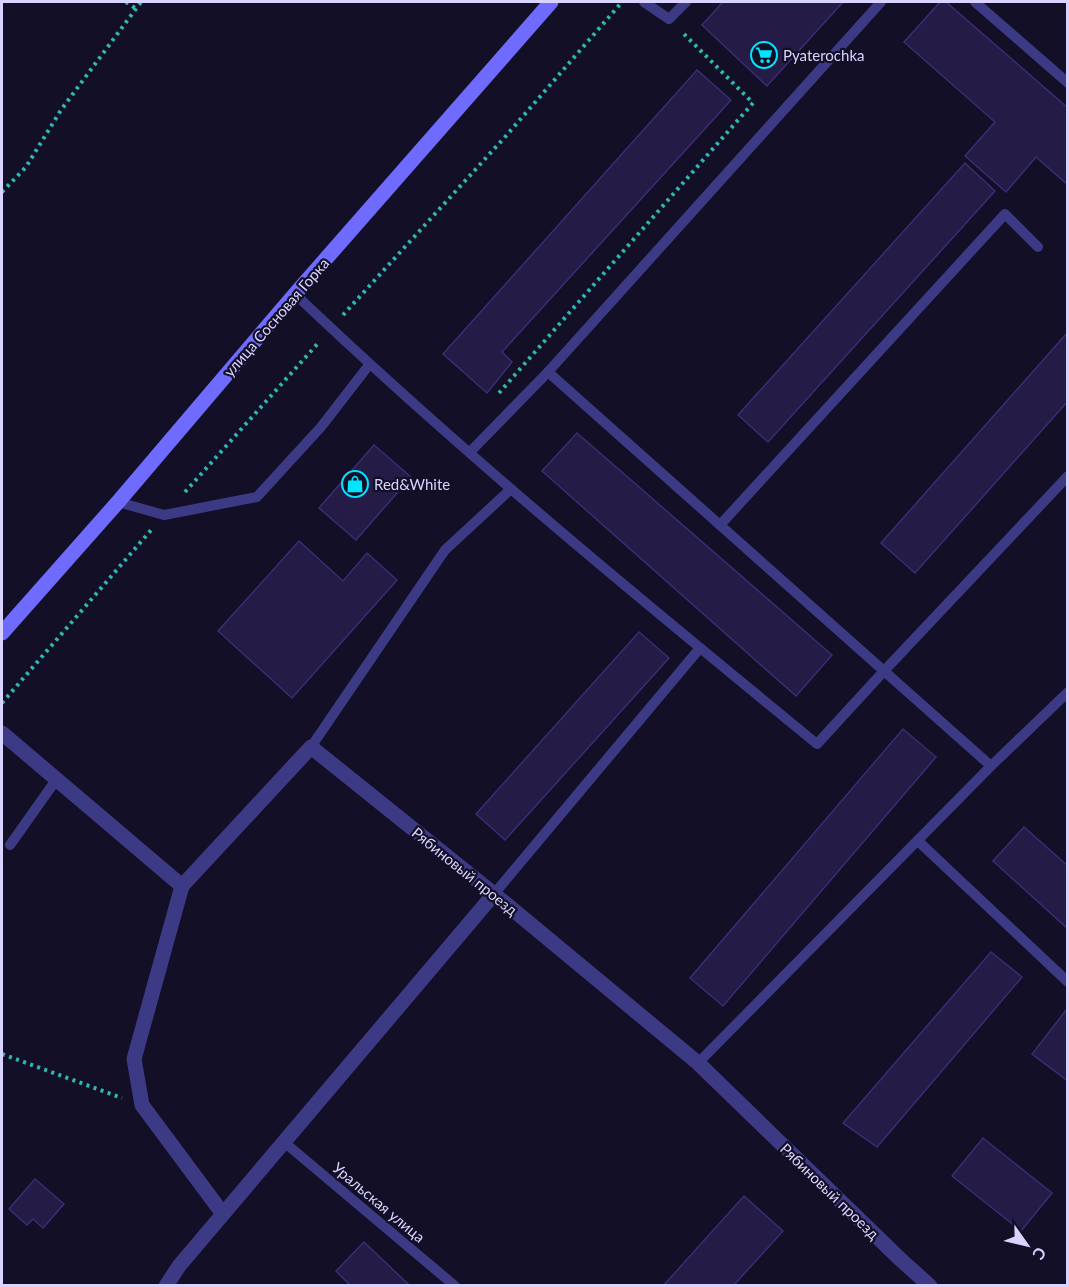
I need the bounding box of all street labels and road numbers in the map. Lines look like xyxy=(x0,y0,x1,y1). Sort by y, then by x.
street label: улица Сосновая Горка xyxy=(220,254,332,380)
street label: Рябиновый проезд xyxy=(409,823,521,919)
street label: Рябиновый проезд xyxy=(777,1139,883,1243)
street label: Уральская улица xyxy=(329,1158,429,1246)

